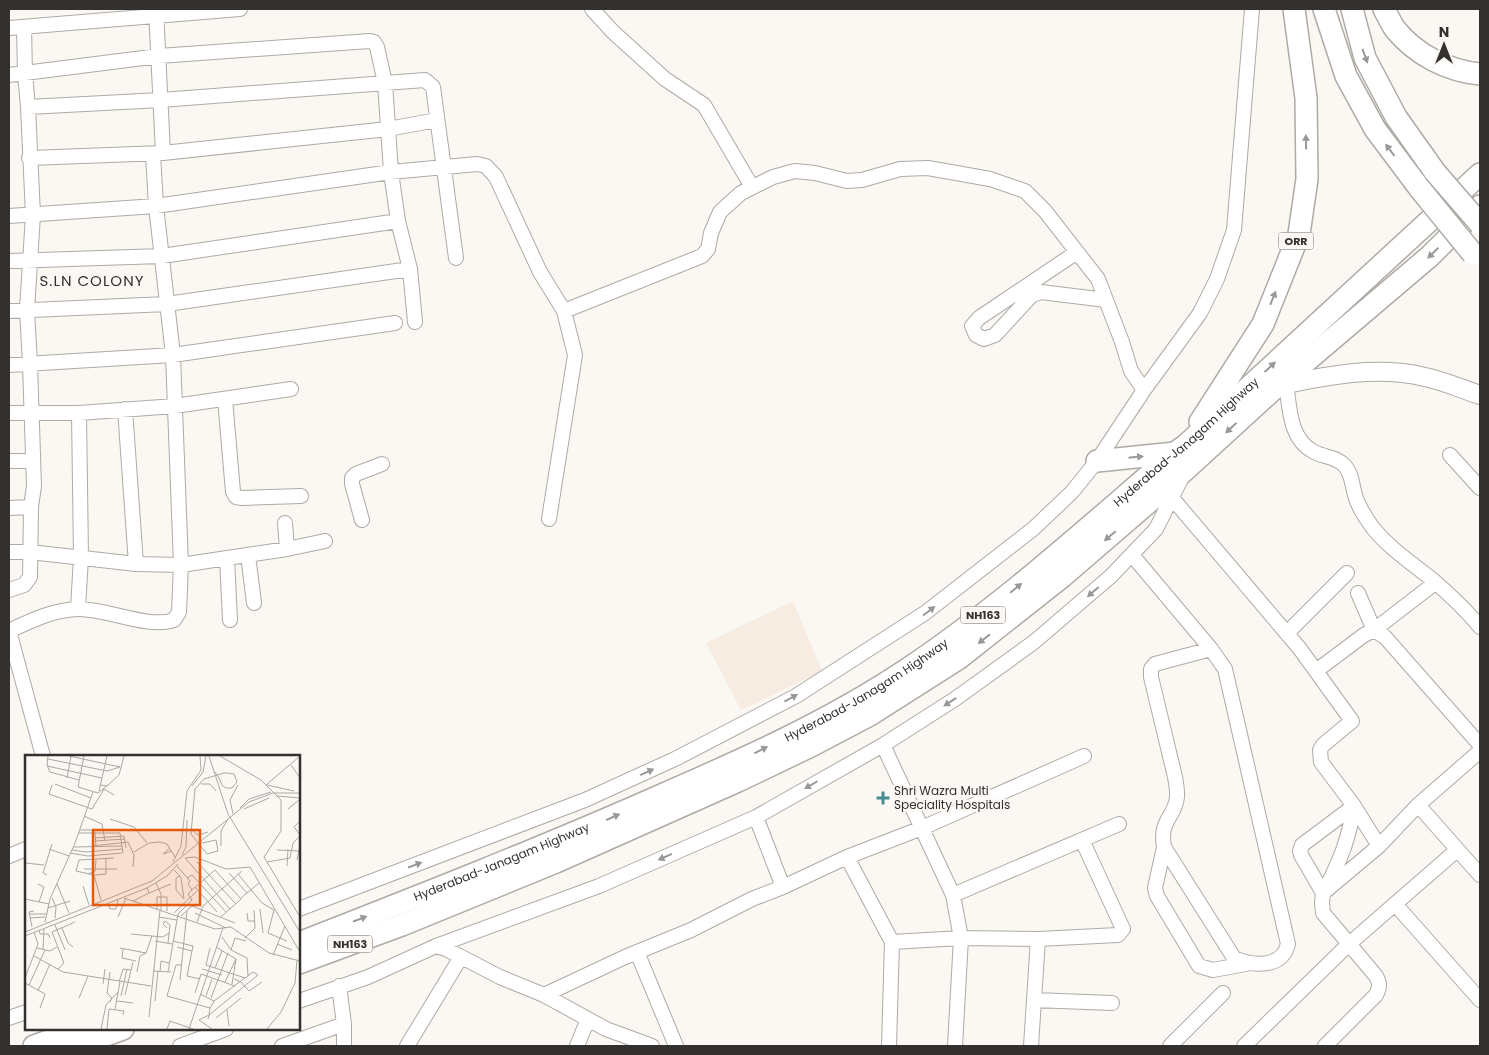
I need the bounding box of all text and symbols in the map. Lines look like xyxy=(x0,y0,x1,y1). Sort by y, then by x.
north arrow xyxy=(1419,20,1469,70)
text: N xyxy=(1439,22,1449,42)
one-way arrow xyxy=(1362,48,1369,63)
one-way arrow xyxy=(1302,133,1310,149)
one-way arrow xyxy=(1385,144,1396,157)
road number: ORR xyxy=(1278,232,1314,250)
one-way arrow xyxy=(1427,247,1439,259)
district label: S.LN COLONY xyxy=(40,270,144,291)
one-way arrow xyxy=(1270,291,1277,306)
one-way arrow xyxy=(1264,361,1276,373)
street label: Hyderabad-Janagam Highway xyxy=(1110,373,1262,510)
one-way arrow xyxy=(1226,422,1238,434)
one-way arrow xyxy=(1128,453,1144,461)
one-way arrow xyxy=(1104,530,1116,542)
one-way arrow xyxy=(1009,583,1022,594)
one-way arrow xyxy=(1087,587,1100,598)
one-way arrow xyxy=(922,605,935,616)
road number: NH163 xyxy=(960,606,1006,624)
one-way arrow xyxy=(978,633,991,644)
street label: Hyderabad-Janagam Highway xyxy=(782,634,952,746)
one-way arrow xyxy=(784,694,799,702)
one-way arrow xyxy=(944,697,957,706)
one-way arrow xyxy=(754,746,769,755)
inset map xyxy=(25,755,300,1030)
one-way arrow xyxy=(640,768,654,776)
one-way arrow xyxy=(804,781,818,790)
place label: Shri Wazra Multi Speciality Hospitals xyxy=(894,782,1010,813)
marker: Shri Wazra Multi Speciality Hospitals xyxy=(876,791,890,805)
one-way arrow xyxy=(606,812,620,820)
street label: Hyderabad-Janagam Highway xyxy=(411,818,592,905)
one-way arrow xyxy=(658,853,672,861)
one-way arrow xyxy=(408,861,423,869)
one-way arrow xyxy=(353,915,368,922)
road number: NH163 xyxy=(328,936,372,952)

